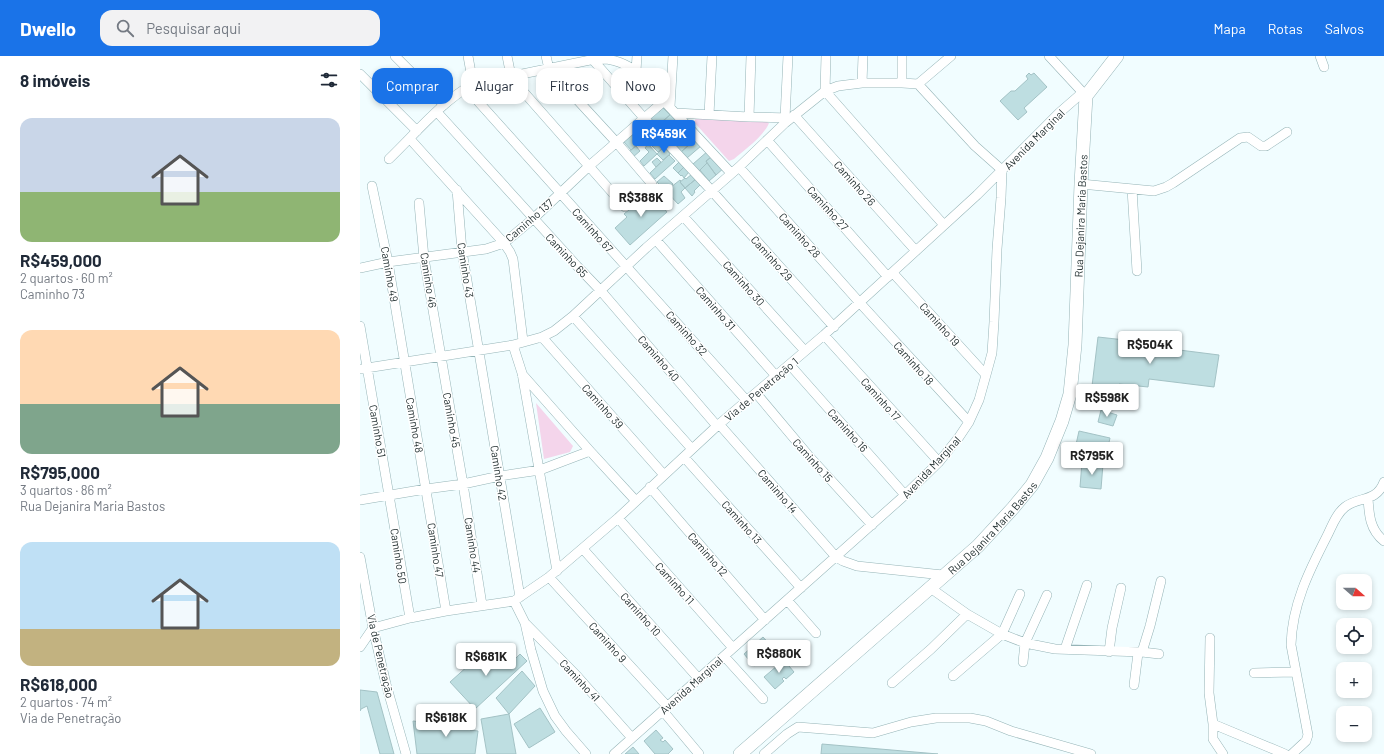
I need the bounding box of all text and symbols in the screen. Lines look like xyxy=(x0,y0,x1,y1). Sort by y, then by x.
search box xyxy=(100,10,380,46)
text: Dwello xyxy=(20,17,76,40)
icon: search xyxy=(114,17,136,39)
text: Pesquisar aqui xyxy=(146,19,241,37)
text: Mapa xyxy=(1214,20,1246,37)
text: Rotas xyxy=(1268,20,1303,37)
text: Salvos xyxy=(1325,20,1364,37)
chip: Comprar xyxy=(372,68,453,104)
chip: Alugar xyxy=(461,68,528,104)
chip: Filtros xyxy=(536,68,603,104)
chip: Novo xyxy=(611,68,670,104)
icon: filters xyxy=(318,69,340,91)
text: 8 imóveis xyxy=(20,70,90,90)
street label: Avenida Marginal xyxy=(1001,106,1067,172)
pin: R$459K xyxy=(631,120,697,154)
text: R$459K xyxy=(641,125,687,141)
icon: home xyxy=(144,144,216,216)
street label: Rua Dejanira Maria Bastos xyxy=(1071,154,1089,278)
street label: Caminho 26 xyxy=(832,158,879,208)
street label: Caminho 27 xyxy=(805,183,851,233)
pin: R$388K xyxy=(608,184,674,218)
text: R$388K xyxy=(619,189,663,205)
street label: Caminho 137 xyxy=(503,196,555,244)
street label: Caminho 67 xyxy=(570,205,616,255)
street label: Caminho 28 xyxy=(777,210,824,260)
street label: Caminho 65 xyxy=(543,230,591,280)
street label: Caminho 29 xyxy=(749,233,796,283)
street label: Caminho 43 xyxy=(455,241,477,299)
street label: Caminho 49 xyxy=(379,245,401,303)
text: R$459,000 xyxy=(20,250,102,270)
street label: Caminho 46 xyxy=(418,251,440,309)
street label: Caminho 30 xyxy=(720,258,768,308)
text: 2 quartos · 60 m² xyxy=(20,270,113,286)
street label: Caminho 31 xyxy=(694,284,738,332)
text: Caminho 73 xyxy=(20,286,85,302)
street label: Caminho 19 xyxy=(917,300,963,348)
street label: Caminho 32 xyxy=(664,308,711,358)
pin: R$504K xyxy=(1117,331,1183,365)
street label: Caminho 40 xyxy=(636,332,682,384)
text: R$504K xyxy=(1127,336,1173,352)
street label: Caminho 18 xyxy=(891,339,937,387)
street label: Via de Penetração 1 xyxy=(722,354,800,424)
icon: home xyxy=(144,356,216,428)
street label: Caminho 17 xyxy=(858,375,904,423)
street label: Caminho 39 xyxy=(580,381,627,431)
pin: R$598K xyxy=(1074,384,1140,418)
text: R$598K xyxy=(1085,389,1129,405)
street label: Caminho 45 xyxy=(441,391,463,449)
street label: Caminho 48 xyxy=(404,396,426,454)
street label: Caminho 51 xyxy=(367,404,389,458)
street label: Caminho 16 xyxy=(825,406,871,455)
street label: Avenida Marginal xyxy=(899,433,963,501)
street label: Caminho 15 xyxy=(790,436,836,485)
pin: R$795K xyxy=(1059,442,1125,476)
street label: Caminho 42 xyxy=(488,444,510,502)
text: R$795K xyxy=(1070,447,1114,463)
text: R$795,000 xyxy=(20,462,100,482)
street label: Caminho 14 xyxy=(755,466,801,516)
street label: Rua Dejanira Maria Bastos xyxy=(945,479,1039,576)
text: 3 quartos · 86 m² xyxy=(20,482,112,498)
text: Rua Dejanira Maria Bastos xyxy=(20,498,165,514)
street label: Caminho 13 xyxy=(719,498,765,546)
street label: Caminho 44 xyxy=(462,516,484,574)
street label: Caminho 47 xyxy=(425,522,447,578)
street label: Caminho 50 xyxy=(388,527,410,585)
street label: Caminho 12 xyxy=(685,529,731,579)
street label: Caminho 11 xyxy=(653,559,697,607)
icon: home xyxy=(144,568,216,640)
north arrow xyxy=(1336,574,1372,610)
map controls xyxy=(1336,574,1372,742)
street label: Caminho 10 xyxy=(618,590,664,638)
street label: Via de Penetração xyxy=(365,613,397,699)
button: locate xyxy=(1336,618,1372,654)
street label: Caminho 9 xyxy=(586,619,630,665)
pin: R$880K xyxy=(746,640,812,674)
pin: R$681K xyxy=(453,643,519,677)
text: R$880K xyxy=(756,645,802,661)
text: R$681K xyxy=(465,648,507,664)
street label: Avenida Marginal xyxy=(657,653,725,717)
street label: Caminho 41 xyxy=(557,656,603,704)
button: + xyxy=(1336,662,1372,698)
text: R$618,000 xyxy=(20,674,98,694)
text: 2 quartos · 74 m² xyxy=(20,694,112,710)
pin: R$618K xyxy=(413,704,479,738)
button: − xyxy=(1336,706,1372,742)
text: R$618K xyxy=(425,709,467,725)
text: Via de Penetração xyxy=(20,710,121,726)

